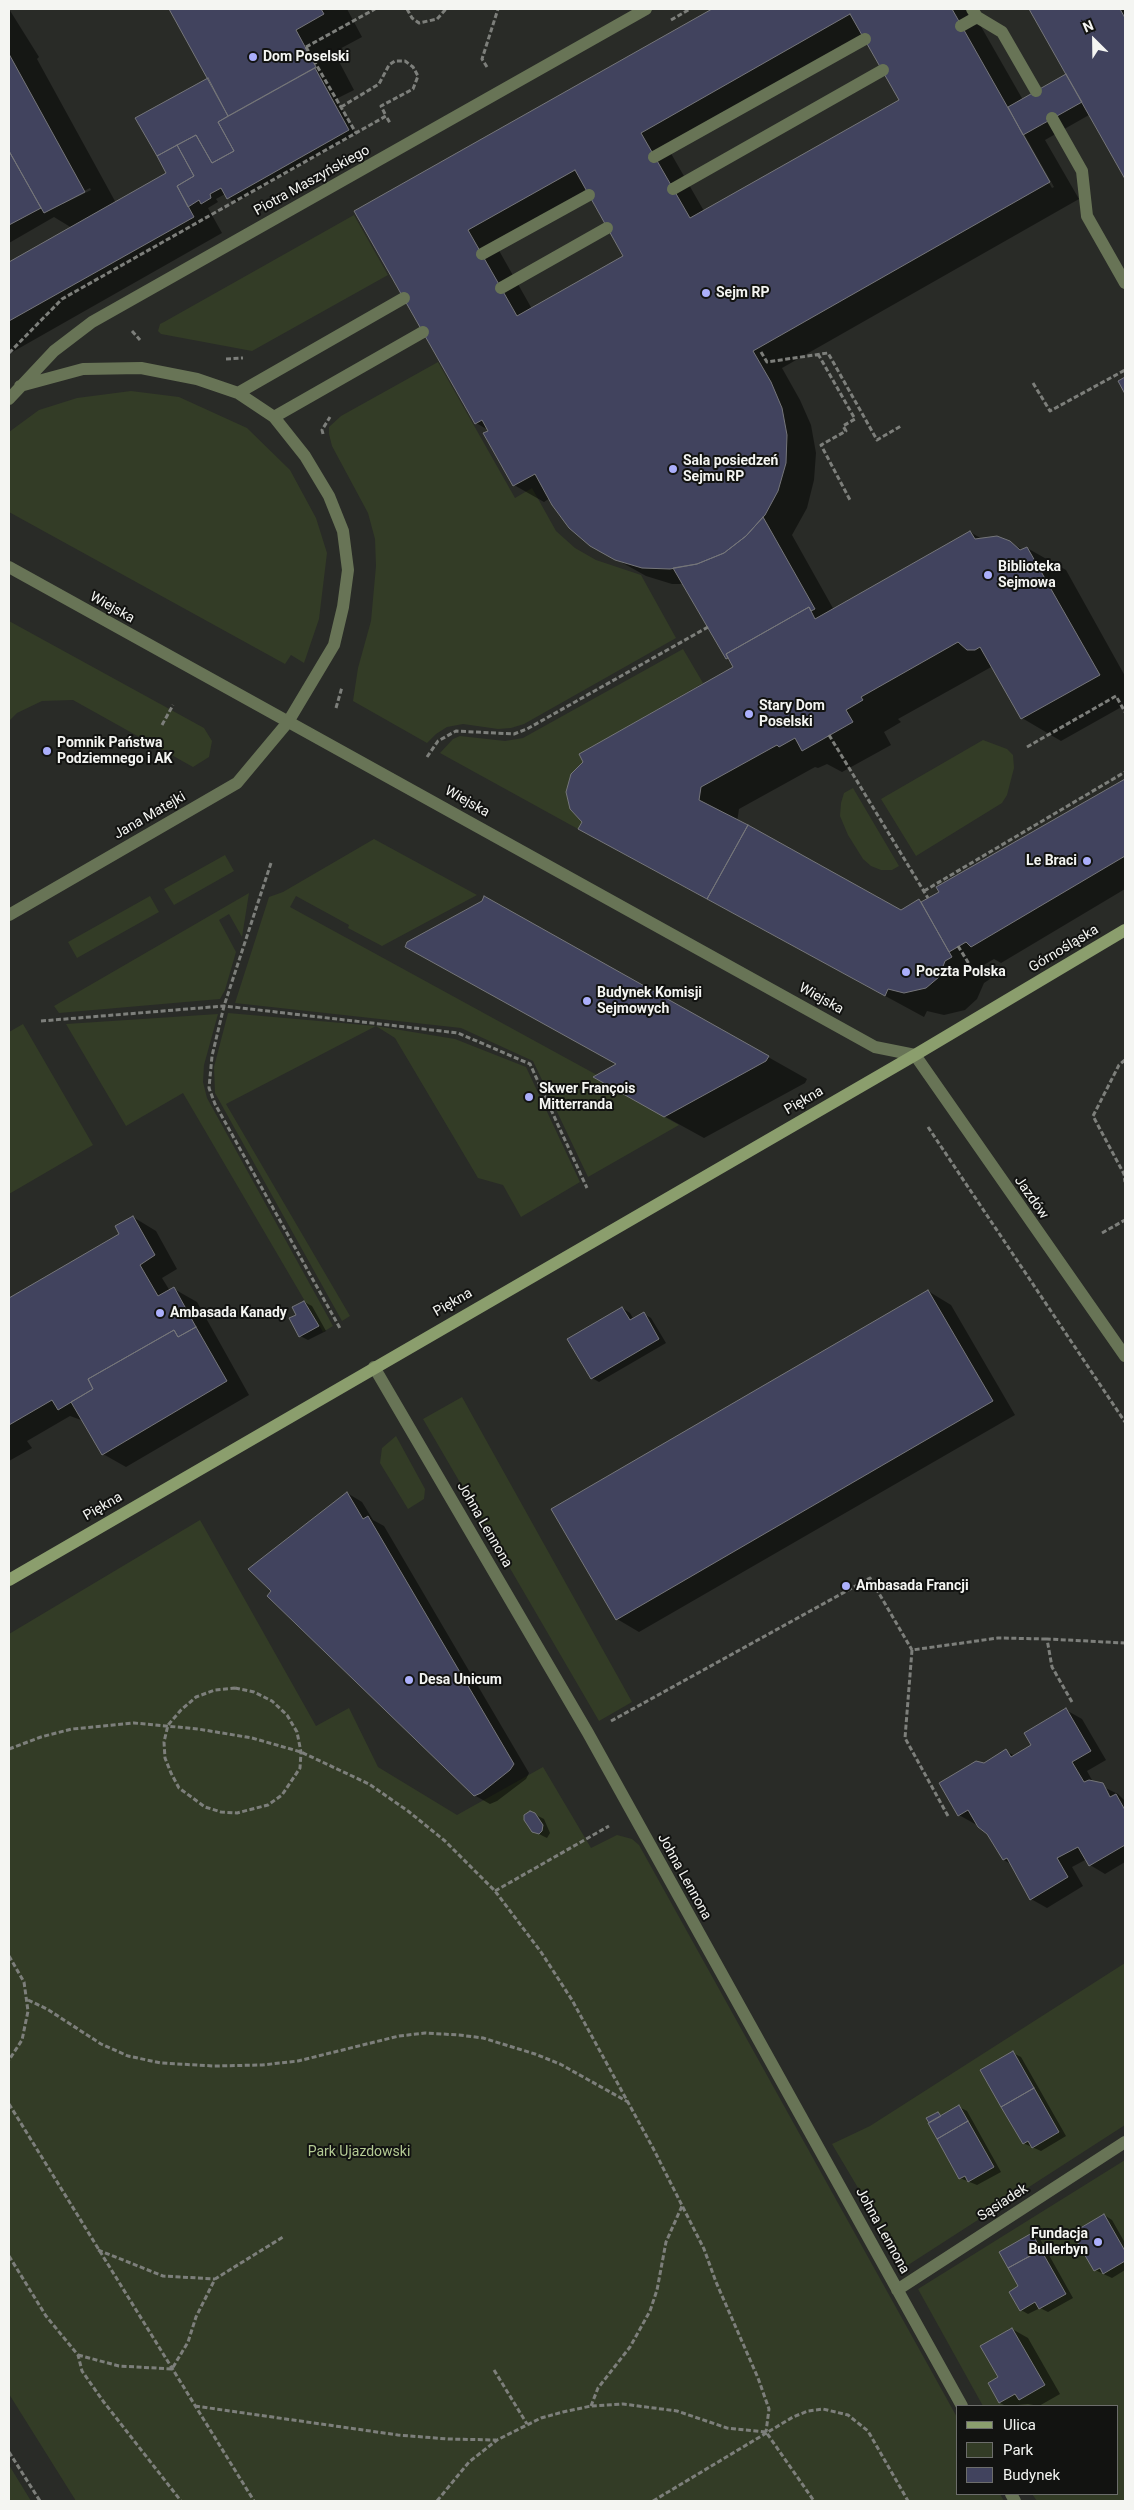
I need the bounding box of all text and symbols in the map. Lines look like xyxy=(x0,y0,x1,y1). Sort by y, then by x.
north arrow xyxy=(1069,15,1119,65)
text: N xyxy=(1080,17,1096,35)
place label: Dom Poselski xyxy=(263,49,349,65)
marker: Dom Poselski xyxy=(247,51,259,63)
street label: Piotra Maszyńskiego xyxy=(251,142,373,220)
place label: Sejm RP xyxy=(716,285,769,301)
marker: Sejm RP xyxy=(700,287,712,299)
place label: Sala posiedzeń Sejmu RP xyxy=(683,453,778,486)
marker: Sala posiedzeń Sejmu RP xyxy=(667,463,679,475)
place label: Biblioteka Sejmowa xyxy=(998,559,1061,592)
marker: Biblioteka Sejmowa xyxy=(982,569,994,581)
street label: Wiejska xyxy=(87,589,137,627)
place label: Stary Dom Poselski xyxy=(759,698,825,730)
marker: Stary Dom Poselski xyxy=(743,708,755,720)
place label: Pomnik Państwa Podziemnego i AK xyxy=(57,735,173,768)
marker: Pomnik Państwa Podziemnego i AK xyxy=(41,745,53,757)
street label: Wiejska xyxy=(442,783,492,821)
street label: Jana Matejki xyxy=(111,789,189,843)
place label: Le Braci xyxy=(1026,853,1077,869)
marker: Le Braci xyxy=(1081,855,1093,867)
street label: Górnośląska xyxy=(1026,922,1102,976)
place label: Poczta Polska xyxy=(916,964,1006,980)
marker: Poczta Polska xyxy=(900,966,912,978)
street label: Wiejska xyxy=(796,980,846,1018)
place label: Budynek Komisji Sejmowych xyxy=(597,985,702,1018)
marker: Budynek Komisji Sejmowych xyxy=(581,995,593,1007)
place label: Skwer François Mitterranda xyxy=(539,1081,635,1114)
street label: Piękna xyxy=(782,1083,826,1119)
marker: Skwer François Mitterranda xyxy=(523,1091,535,1103)
street label: Jazdów xyxy=(1010,1173,1052,1223)
street label: Piękna xyxy=(431,1285,475,1321)
place label: Ambasada Kanady xyxy=(170,1305,287,1321)
marker: Ambasada Kanady xyxy=(154,1307,166,1319)
street label: Johna Lennona xyxy=(453,1479,515,1571)
street label: Piękna xyxy=(81,1489,125,1525)
place label: Ambasada Francji xyxy=(856,1578,969,1594)
marker: Ambasada Francji xyxy=(840,1580,852,1592)
place label: Desa Unicum xyxy=(419,1672,502,1688)
marker: Desa Unicum xyxy=(403,1674,415,1686)
street label: Johna Lennona xyxy=(653,1831,715,1923)
park label: Park Ujazdowski xyxy=(308,2144,410,2160)
street label: Sąsiadek xyxy=(975,2181,1031,2225)
street label: Johna Lennona xyxy=(851,2185,913,2277)
place label: Fundacja Bullerbyn xyxy=(1028,2226,1088,2258)
marker: Fundacja Bullerbyn xyxy=(1092,2236,1104,2248)
legend xyxy=(956,2405,1119,2495)
text: Ulica xyxy=(1003,2416,1036,2434)
text: Park xyxy=(1003,2441,1033,2459)
text: Budynek xyxy=(1003,2466,1060,2484)

